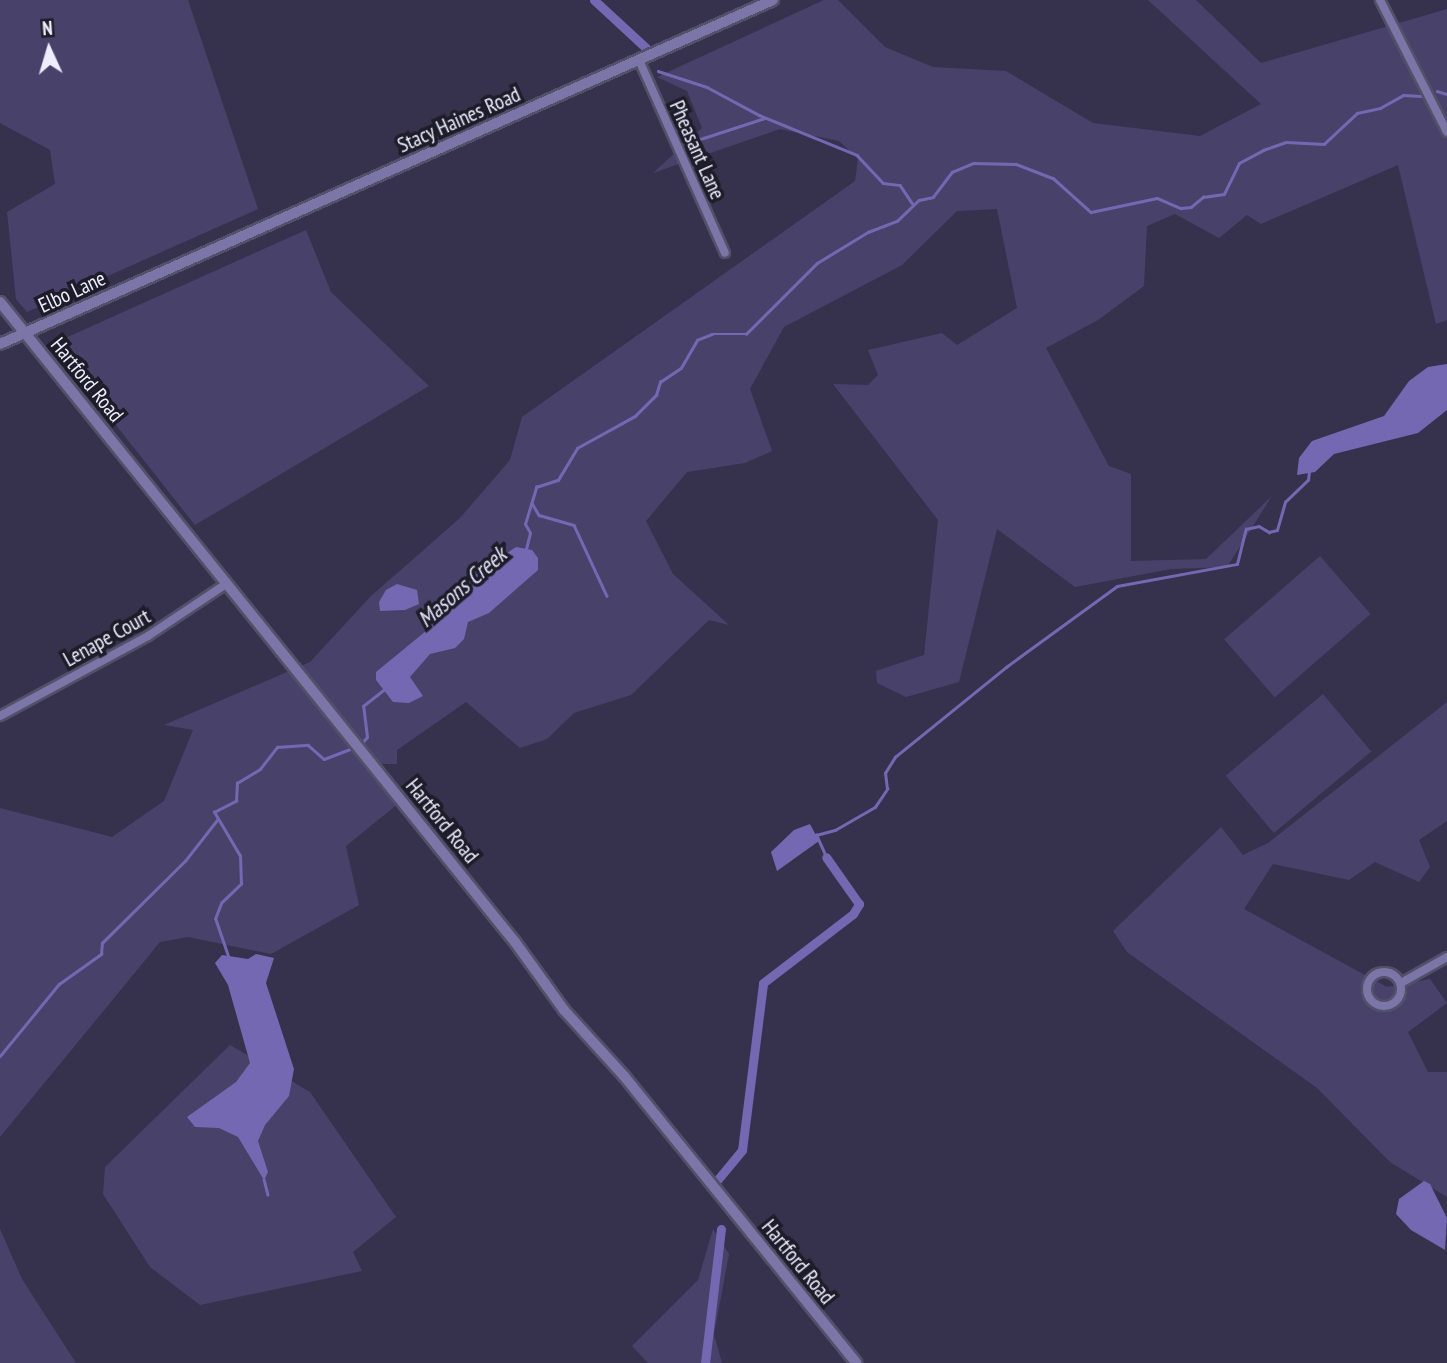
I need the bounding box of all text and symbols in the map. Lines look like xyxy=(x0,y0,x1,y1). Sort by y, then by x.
north arrow xyxy=(14,14,84,84)
text: N xyxy=(42,16,53,40)
street label: Stacy Haines Road xyxy=(393,82,525,158)
street label: Pheasant Lane xyxy=(664,97,730,203)
street label: Elbo Lane xyxy=(34,266,110,318)
street label: Hartford Road xyxy=(45,333,129,427)
water label: Masons Creek xyxy=(412,541,512,633)
street label: Lenape Court xyxy=(59,604,155,672)
street label: Hartford Road xyxy=(400,774,484,868)
street label: Hartford Road xyxy=(756,1215,840,1309)

